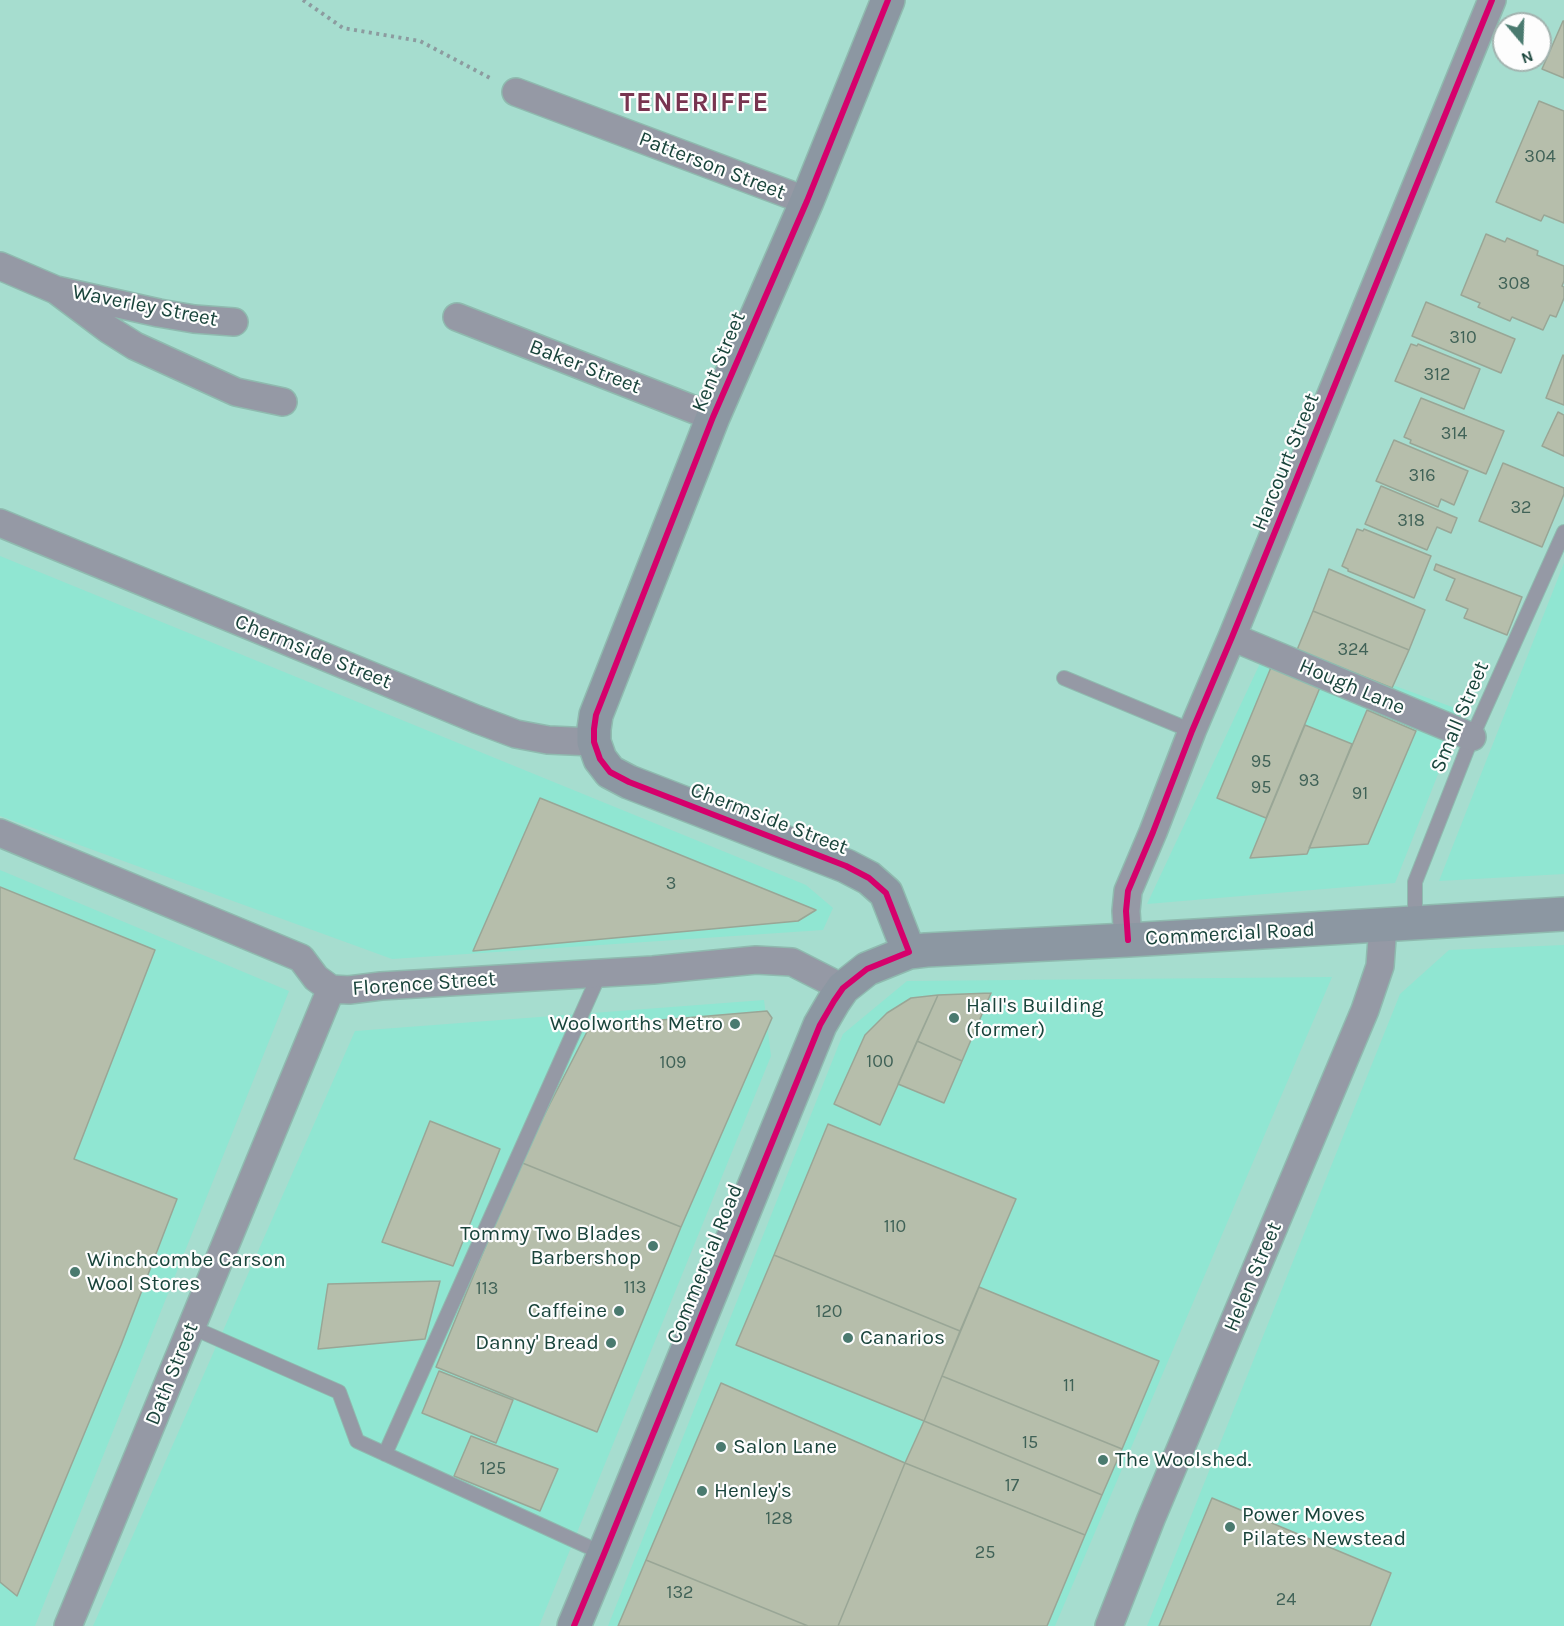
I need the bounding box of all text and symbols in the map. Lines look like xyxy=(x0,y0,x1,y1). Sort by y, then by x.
north arrow xyxy=(1492,12,1552,72)
text: N xyxy=(1519,47,1536,68)
district label: TENERIFFE xyxy=(620,87,770,119)
street label: Patterson Street xyxy=(635,126,789,206)
house number: 304 xyxy=(1524,146,1556,168)
house number: 308 xyxy=(1498,273,1530,295)
street label: Waverley Street xyxy=(70,280,220,332)
street label: Kent Street xyxy=(687,308,751,416)
house number: 310 xyxy=(1449,327,1477,349)
street label: Baker Street xyxy=(526,334,644,400)
house number: 312 xyxy=(1423,364,1451,386)
street label: Harcourt Street xyxy=(1247,389,1325,535)
house number: 314 xyxy=(1441,423,1467,445)
house number: 316 xyxy=(1409,465,1435,487)
house number: 32 xyxy=(1510,497,1532,519)
house number: 318 xyxy=(1397,510,1425,532)
street label: Chermside Street xyxy=(231,609,395,695)
house number: 324 xyxy=(1337,639,1369,661)
street label: Hough Lane xyxy=(1295,653,1409,721)
street label: Small Street xyxy=(1425,658,1495,776)
house number: 95 xyxy=(1251,751,1271,773)
house number: 93 xyxy=(1298,770,1320,792)
street label: Chermside Street xyxy=(687,777,851,861)
house number: 95 xyxy=(1251,777,1271,799)
house number: 91 xyxy=(1352,783,1368,805)
house number: 3 xyxy=(666,873,676,895)
street label: Commercial Road xyxy=(1145,917,1315,951)
street label: Florence Street xyxy=(351,966,497,1002)
place label: Hall's Building (former) xyxy=(966,993,1103,1043)
place label: Woolworths Metro xyxy=(550,1011,723,1037)
marker: Hall's Building (former) xyxy=(947,1011,961,1025)
marker: Woolworths Metro xyxy=(728,1017,742,1031)
house number: 100 xyxy=(866,1051,894,1073)
house number: 109 xyxy=(659,1052,687,1074)
street label: Commercial Road xyxy=(661,1181,749,1347)
house number: 110 xyxy=(884,1216,906,1238)
street label: Helen Street xyxy=(1219,1218,1287,1336)
place label: Tommy Two Blades Barbershop xyxy=(460,1221,641,1271)
marker: Tommy Two Blades Barbershop xyxy=(646,1239,660,1253)
place label: Winchcombe Carson Wool Stores xyxy=(87,1247,286,1297)
marker: Winchcombe Carson Wool Stores xyxy=(68,1265,82,1279)
house number: 113 xyxy=(624,1277,646,1299)
house number: 113 xyxy=(476,1278,498,1300)
place label: Caffeine xyxy=(528,1298,607,1324)
house number: 120 xyxy=(815,1301,843,1323)
marker: Caffeine xyxy=(612,1304,626,1318)
street label: Dath Street xyxy=(140,1319,204,1429)
place label: Canarios xyxy=(860,1325,945,1351)
place label: Danny' Bread xyxy=(475,1330,599,1356)
marker: Canarios xyxy=(841,1331,855,1345)
marker: Danny' Bread xyxy=(604,1336,618,1350)
house number: 11 xyxy=(1063,1375,1075,1397)
house number: 15 xyxy=(1022,1432,1038,1454)
place label: Salon Lane xyxy=(733,1434,837,1460)
marker: Salon Lane xyxy=(714,1440,728,1454)
place label: The Woolshed. xyxy=(1115,1447,1252,1473)
marker: The Woolshed. xyxy=(1096,1453,1110,1467)
house number: 125 xyxy=(480,1458,506,1480)
house number: 17 xyxy=(1005,1475,1019,1497)
place label: Henley's xyxy=(714,1478,792,1504)
marker: Henley's xyxy=(695,1484,709,1498)
place label: Power Moves Pilates Newstead xyxy=(1242,1502,1406,1552)
house number: 128 xyxy=(765,1508,793,1530)
marker: Power Moves Pilates Newstead xyxy=(1223,1520,1237,1534)
house number: 25 xyxy=(975,1542,995,1564)
house number: 132 xyxy=(666,1582,694,1604)
house number: 24 xyxy=(1276,1589,1296,1611)

